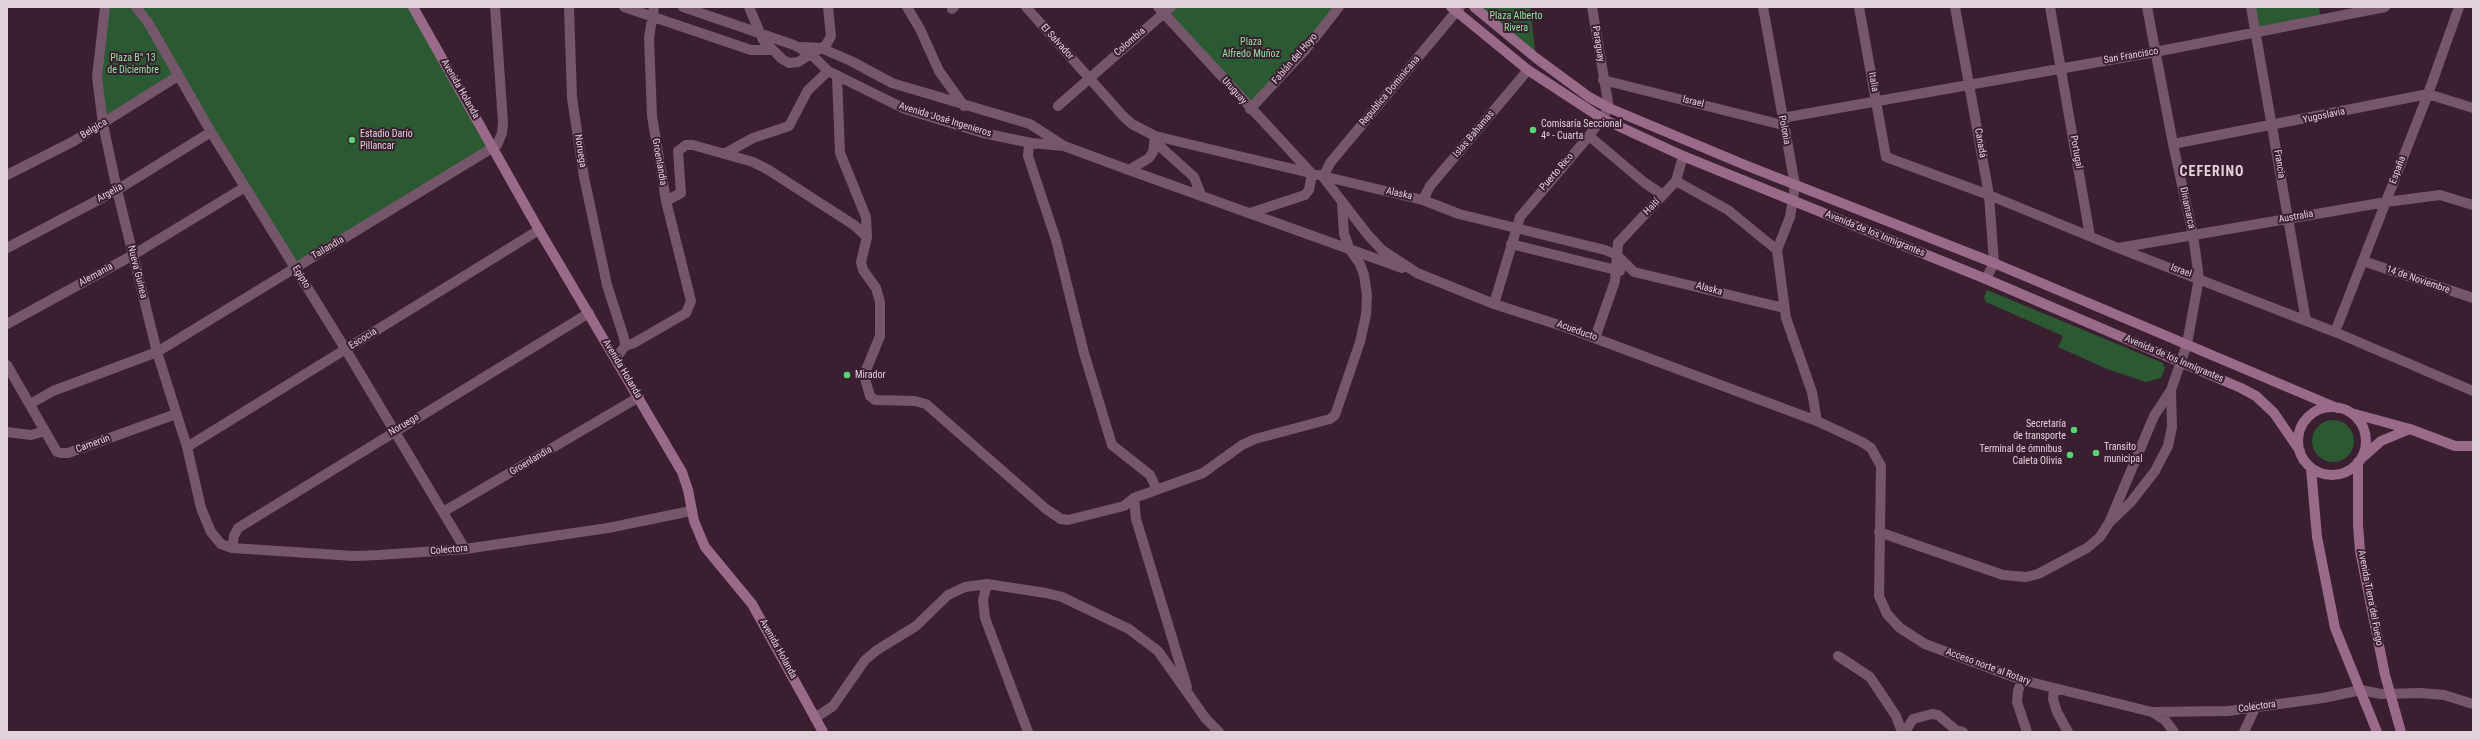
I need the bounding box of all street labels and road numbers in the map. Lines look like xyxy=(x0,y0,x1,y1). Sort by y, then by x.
street label: El Salvador xyxy=(1038,22,1076,62)
street label: Colombia xyxy=(1112,25,1148,59)
street label: Paraguay xyxy=(1589,25,1607,63)
street label: Fabián del Hoyo xyxy=(1270,31,1320,87)
street label: San Francisco xyxy=(2103,45,2159,67)
street label: Republica Dominicana xyxy=(1357,54,1423,128)
street label: Avenida Holanda xyxy=(438,57,482,121)
street label: Italia xyxy=(1865,71,1881,93)
street label: Uruguay xyxy=(1219,75,1249,107)
street label: Israel xyxy=(1681,94,1705,110)
street label: Avenida José Ingenieros xyxy=(897,100,993,140)
street label: Yugoslavia xyxy=(2302,106,2346,126)
street label: Islas Bahamas xyxy=(1451,108,1497,160)
street label: Polonia xyxy=(1775,114,1793,146)
street label: Belgica xyxy=(78,116,110,142)
street label: Canadá xyxy=(1971,127,1989,159)
street label: Noruega xyxy=(571,134,589,168)
street label: Portugal xyxy=(2067,134,2085,170)
street label: Groenlandia xyxy=(649,138,669,186)
street label: Francia xyxy=(2271,149,2287,179)
street label: Puerto Rico xyxy=(1537,151,1577,193)
street label: España xyxy=(2387,154,2409,186)
street label: Argelia xyxy=(95,181,125,205)
street label: Alaska xyxy=(1385,185,1413,203)
street label: Dinamarca xyxy=(2177,186,2197,230)
street label: Haití xyxy=(1641,196,1663,218)
street label: Avenida de los Inmigrantes xyxy=(1823,208,1927,260)
street label: Australia xyxy=(2278,208,2314,226)
street label: Tailandia xyxy=(310,234,346,262)
street label: Nueva Guinea xyxy=(125,244,149,300)
street label: Alemania xyxy=(77,261,115,289)
street label: Israel xyxy=(2169,262,2193,280)
street label: Egipto xyxy=(289,263,313,291)
street label: 14 de Noviembre xyxy=(2385,263,2451,297)
street label: Alaska xyxy=(1695,280,1723,298)
street label: Acueducto xyxy=(1555,318,1599,344)
street label: Escocia xyxy=(347,326,379,352)
street label: Avenida de los Inmigrantes xyxy=(2123,333,2225,385)
street label: Avenida Holanda xyxy=(600,337,644,401)
street label: Noruega xyxy=(387,411,421,439)
street label: Camerún xyxy=(74,432,112,456)
street label: Groenlandia xyxy=(508,444,554,478)
street label: Colectora xyxy=(430,542,468,558)
street label: Avenida Tierra del Fuego xyxy=(2355,549,2385,647)
street label: Avenida Holanda xyxy=(757,617,799,681)
street label: Acceso norte al Rotary xyxy=(1944,646,2032,688)
street label: Colectora xyxy=(2237,698,2277,716)

